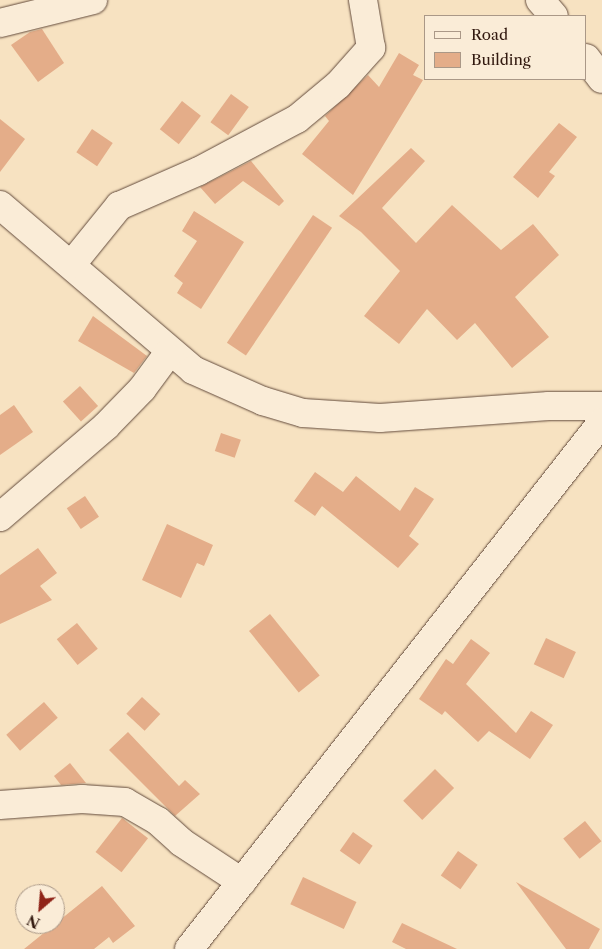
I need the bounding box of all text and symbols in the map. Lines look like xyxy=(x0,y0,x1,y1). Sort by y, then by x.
legend xyxy=(424,15,587,80)
text: Road xyxy=(471,25,508,44)
text: Building xyxy=(471,50,531,69)
north arrow xyxy=(15,884,65,934)
text: N xyxy=(24,911,43,932)

